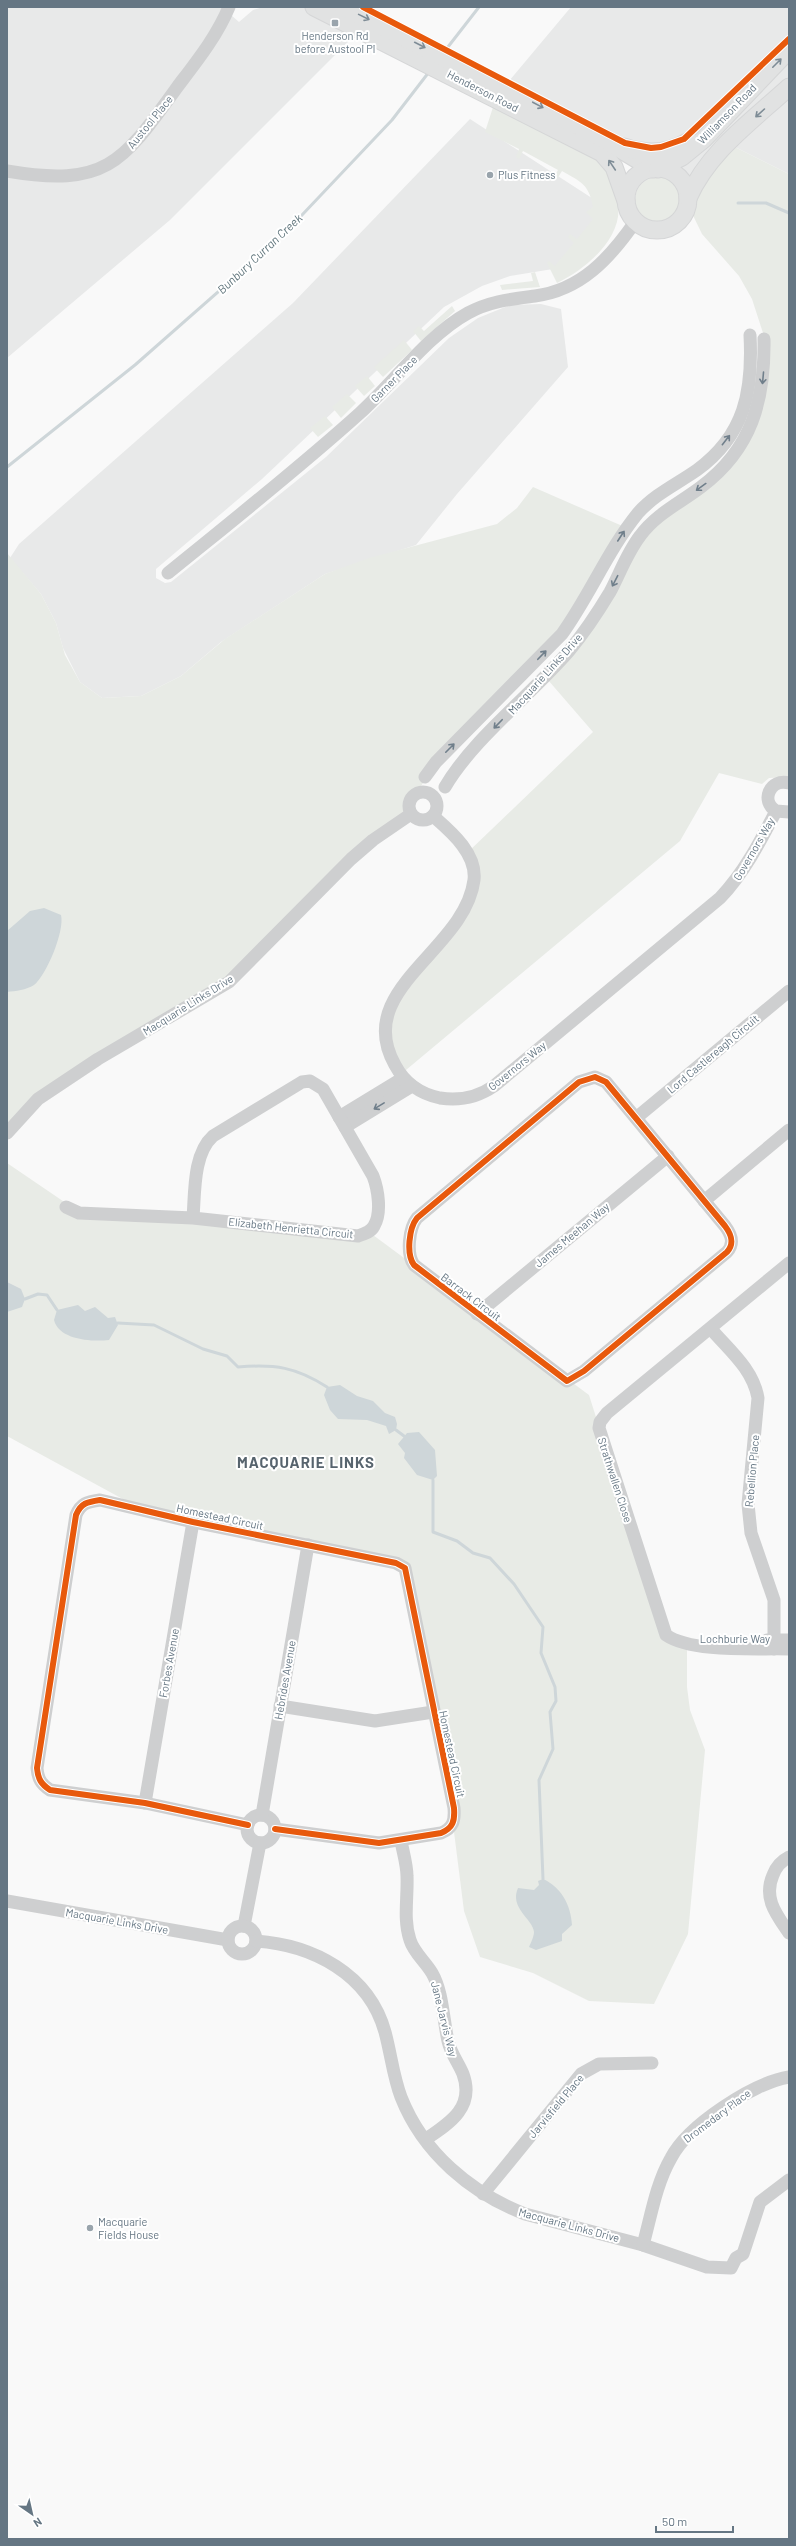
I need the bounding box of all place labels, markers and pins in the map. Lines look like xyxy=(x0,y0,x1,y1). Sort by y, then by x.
marker: Henderson Rd before Austool Pl xyxy=(330,18,340,28)
place label: Henderson Rd before Austool Pl xyxy=(295,29,375,55)
place label: Plus Fitness xyxy=(498,168,556,181)
marker: Plus Fitness xyxy=(485,170,495,180)
place label: Macquarie Fields House xyxy=(98,2215,159,2241)
marker: Macquarie Fields House xyxy=(85,2223,95,2233)

